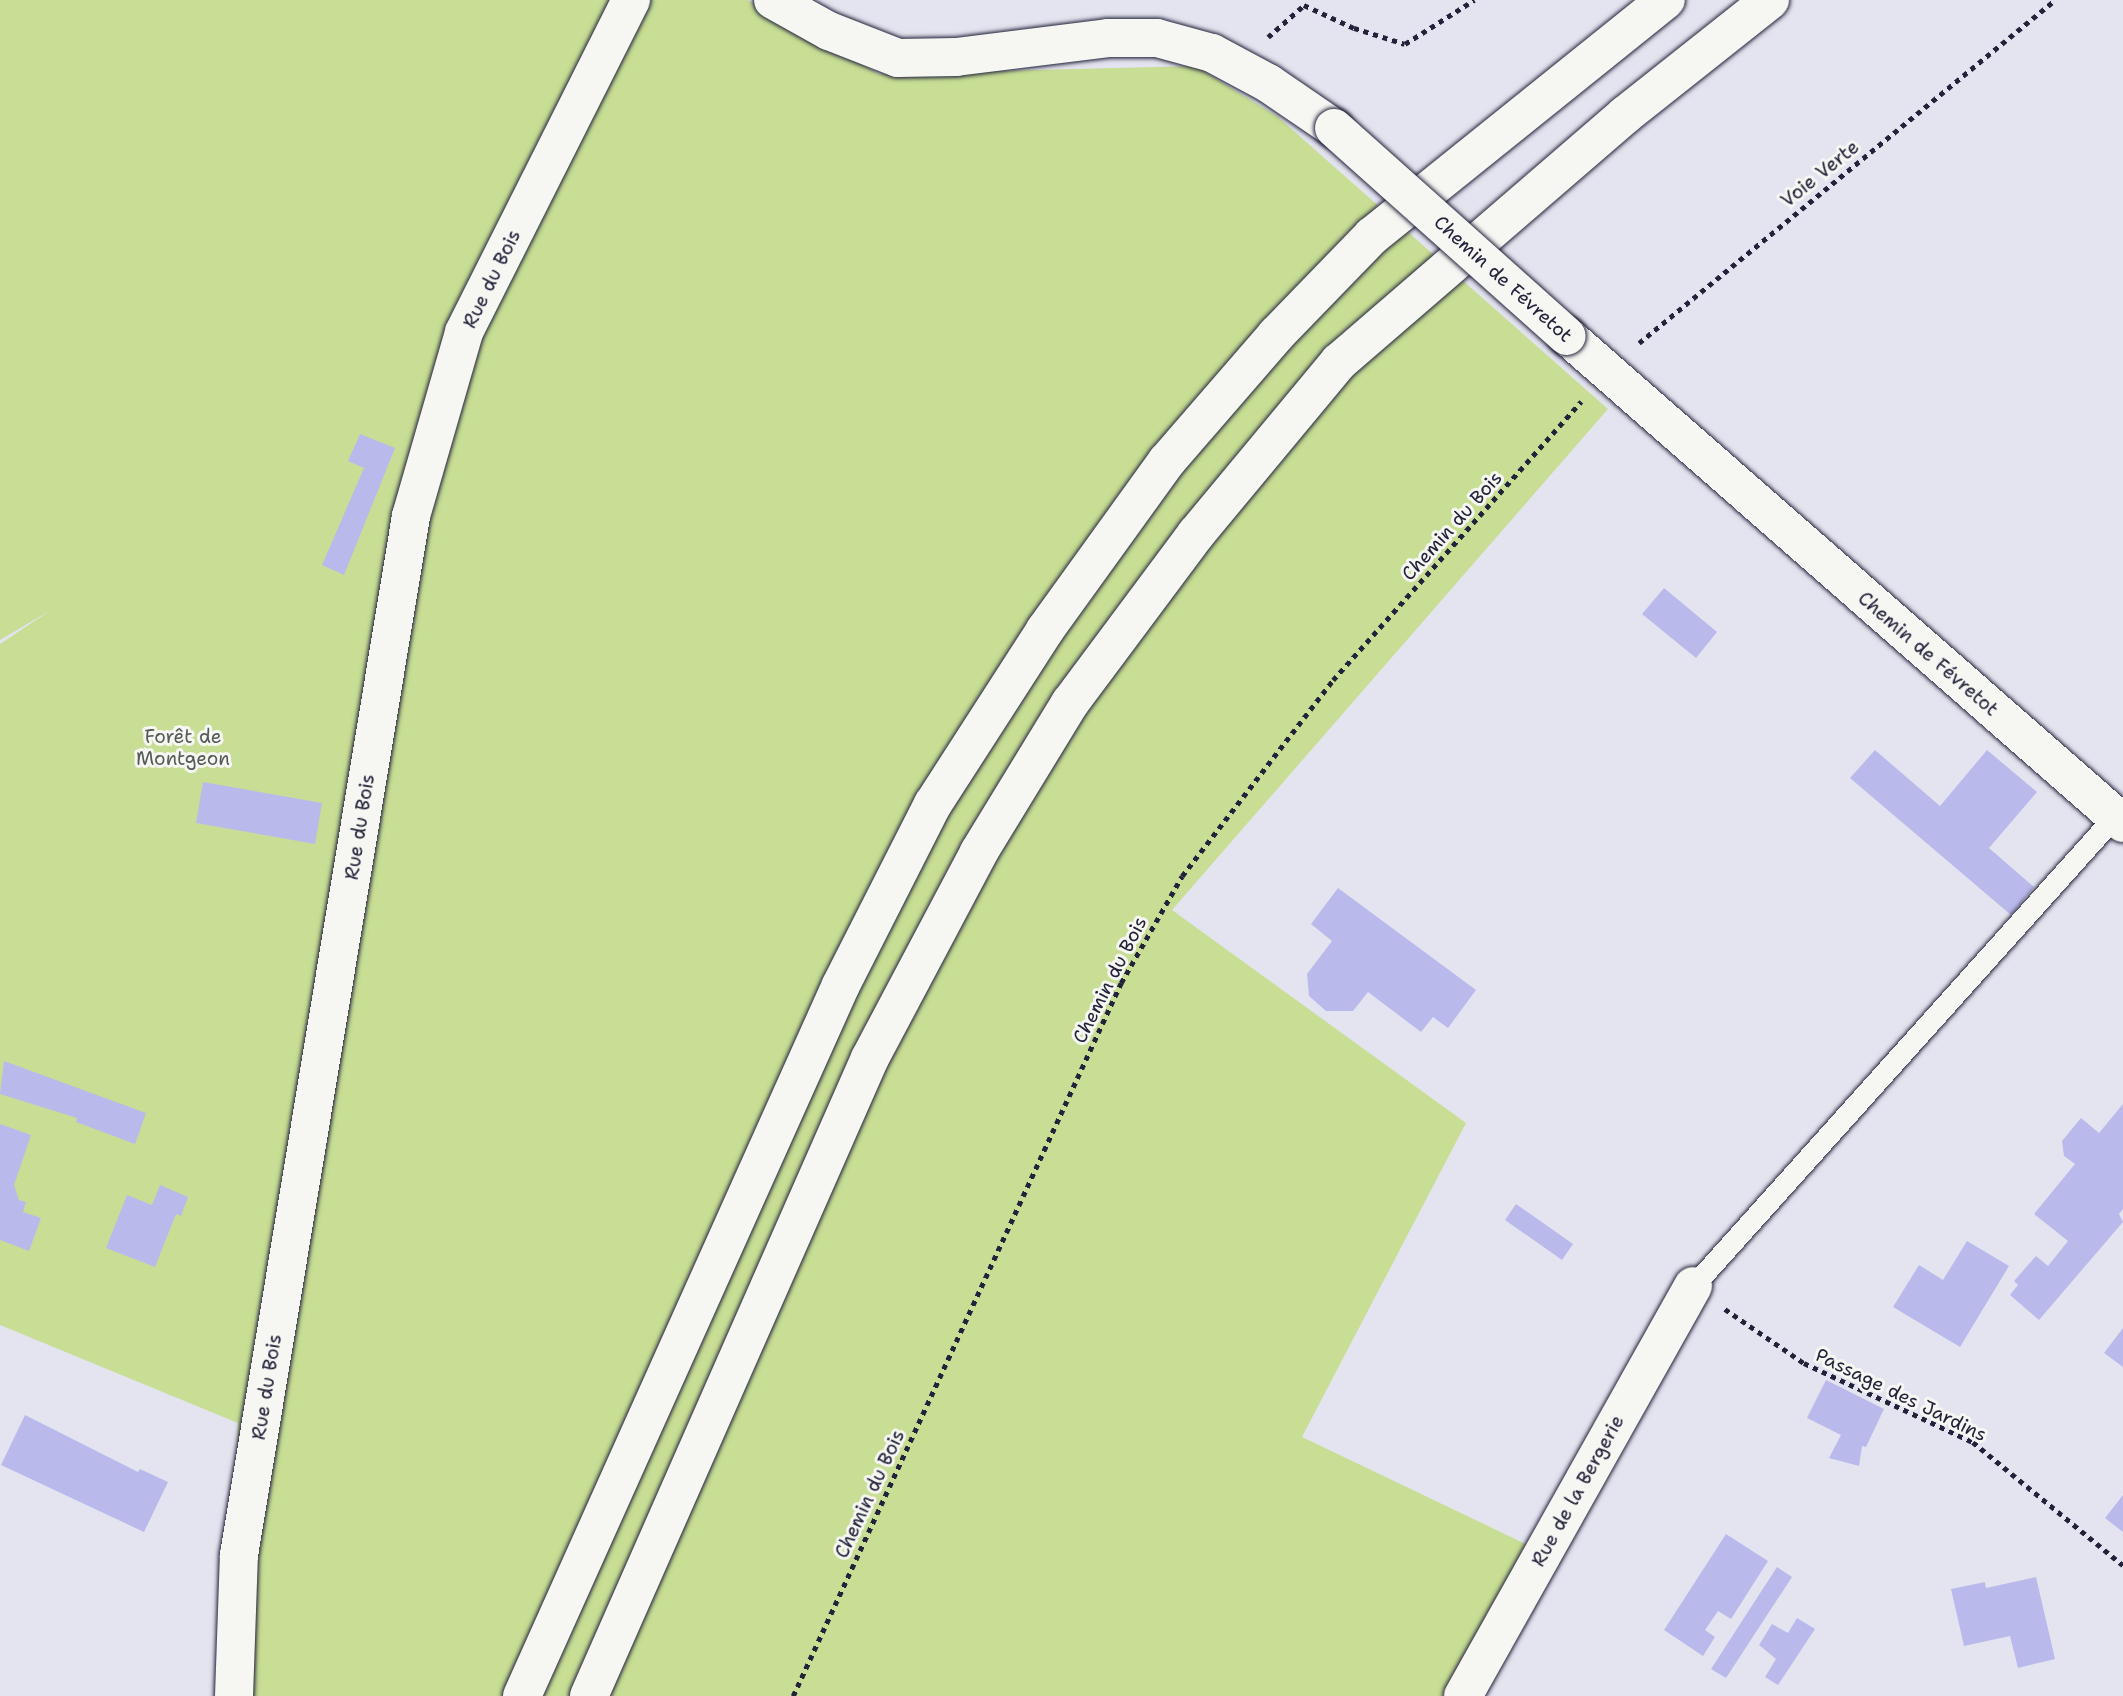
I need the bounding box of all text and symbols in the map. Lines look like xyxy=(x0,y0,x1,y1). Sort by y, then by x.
street label: Voie Verte xyxy=(1776,136,1864,212)
street label: Chemin de Févretot xyxy=(1429,211,1577,347)
street label: Rue du Bois xyxy=(458,226,526,332)
street label: Chemin du Bois xyxy=(1397,467,1507,585)
street label: Chemin de Févretot xyxy=(1853,587,2003,721)
park label: Forêt de Montgeon xyxy=(136,726,230,770)
street label: Rue du Bois xyxy=(340,773,380,881)
street label: Chemin du Bois xyxy=(1068,913,1152,1047)
street label: Rue du Bois xyxy=(247,1333,287,1441)
street label: Passage des Jardins xyxy=(1812,1344,1990,1446)
street label: Rue de la Bergerie xyxy=(1527,1411,1629,1571)
street label: Chemin du Bois xyxy=(830,1426,910,1562)

